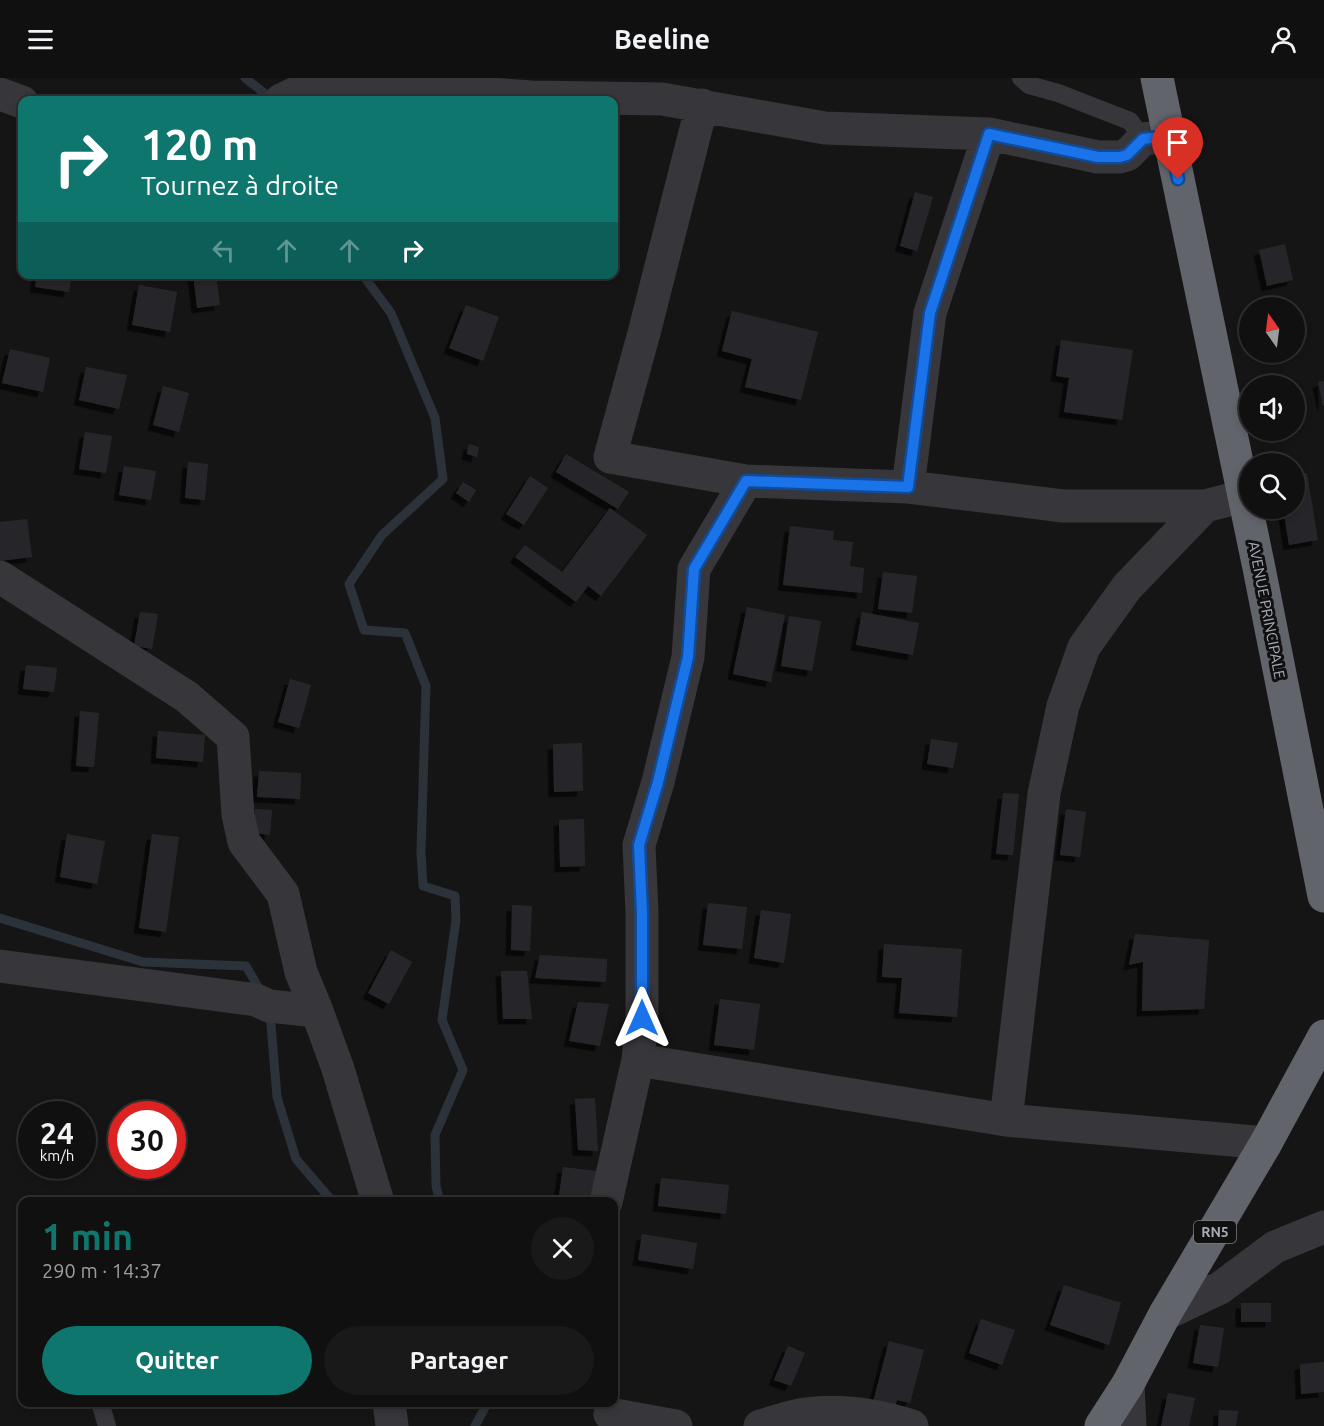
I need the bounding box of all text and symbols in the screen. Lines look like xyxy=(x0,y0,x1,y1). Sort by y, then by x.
icon: menu xyxy=(24,23,57,56)
icon: person xyxy=(1267,23,1300,56)
text: Beeline xyxy=(614,24,710,54)
pin xyxy=(1152,117,1203,179)
icon: right xyxy=(42,120,120,198)
text: 120 m xyxy=(141,121,258,168)
icon: arrive xyxy=(1161,126,1194,159)
text: Tournez à droite xyxy=(141,170,339,200)
icon: left xyxy=(207,234,240,267)
icon: ahead xyxy=(270,234,303,267)
icon: ahead xyxy=(333,234,366,267)
icon: right xyxy=(396,234,429,267)
north arrow xyxy=(1239,297,1305,363)
map controls xyxy=(1239,297,1305,519)
button: sound xyxy=(1239,375,1305,441)
button: search xyxy=(1239,453,1305,519)
street label: AVENUE PRINCIPALE xyxy=(1245,540,1289,680)
position arrow xyxy=(610,986,674,1050)
speed limit sign: 30 xyxy=(108,1101,186,1179)
text: 24 xyxy=(40,1116,74,1150)
text: km/h xyxy=(40,1147,74,1164)
text: 1 min xyxy=(42,1216,133,1257)
button: close xyxy=(531,1217,594,1280)
road number: RN5 xyxy=(1194,1221,1236,1243)
text: 290 m · 14:37 xyxy=(42,1259,162,1282)
button: Quitter xyxy=(42,1326,312,1395)
button: Partager xyxy=(324,1326,594,1395)

